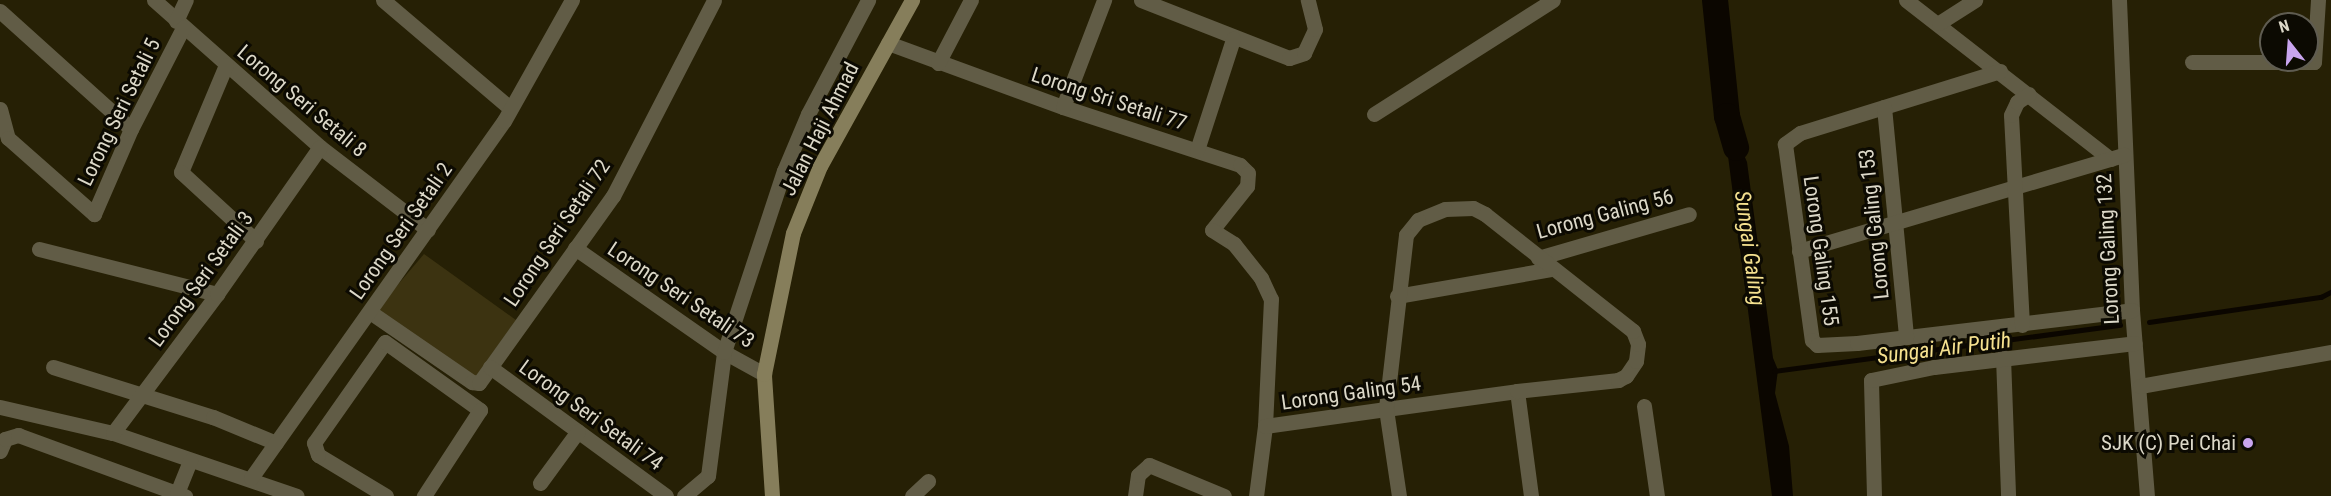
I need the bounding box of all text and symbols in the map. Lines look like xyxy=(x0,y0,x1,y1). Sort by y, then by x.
north arrow xyxy=(2259,12,2319,72)
text: N xyxy=(2277,16,2292,37)
street label: Lorong Seri Setali 5 xyxy=(72,34,166,190)
street label: Lorong Seri Setali 8 xyxy=(232,40,372,162)
street label: Jalan Haji Ahmad xyxy=(776,58,864,200)
street label: Lorong Sri Setali 77 xyxy=(1028,62,1190,136)
street label: Lorong Galing 153 xyxy=(1854,148,1894,300)
street label: Lorong Seri Setali 72 xyxy=(499,155,615,311)
street label: Lorong Seri Setali 2 xyxy=(344,158,458,304)
street label: Lorong Galing 132 xyxy=(2091,173,2125,325)
street label: Lorong Galing 155 xyxy=(1798,174,1844,328)
street label: Lorong Galing 56 xyxy=(1534,184,1676,244)
water label: Sungai Galing xyxy=(1729,189,1771,307)
street label: Lorong Seri Setali 3 xyxy=(143,206,259,352)
street label: Lorong Seri Setali 73 xyxy=(603,237,759,353)
water label: Sungai Air Putih xyxy=(1876,327,2012,369)
street label: Lorong Seri Setali 74 xyxy=(514,354,668,476)
street label: Lorong Galing 54 xyxy=(1280,371,1422,415)
place label: SJK (C) Pei Chai xyxy=(2101,430,2236,456)
marker: SJK (C) Pei Chai xyxy=(2241,436,2255,450)

